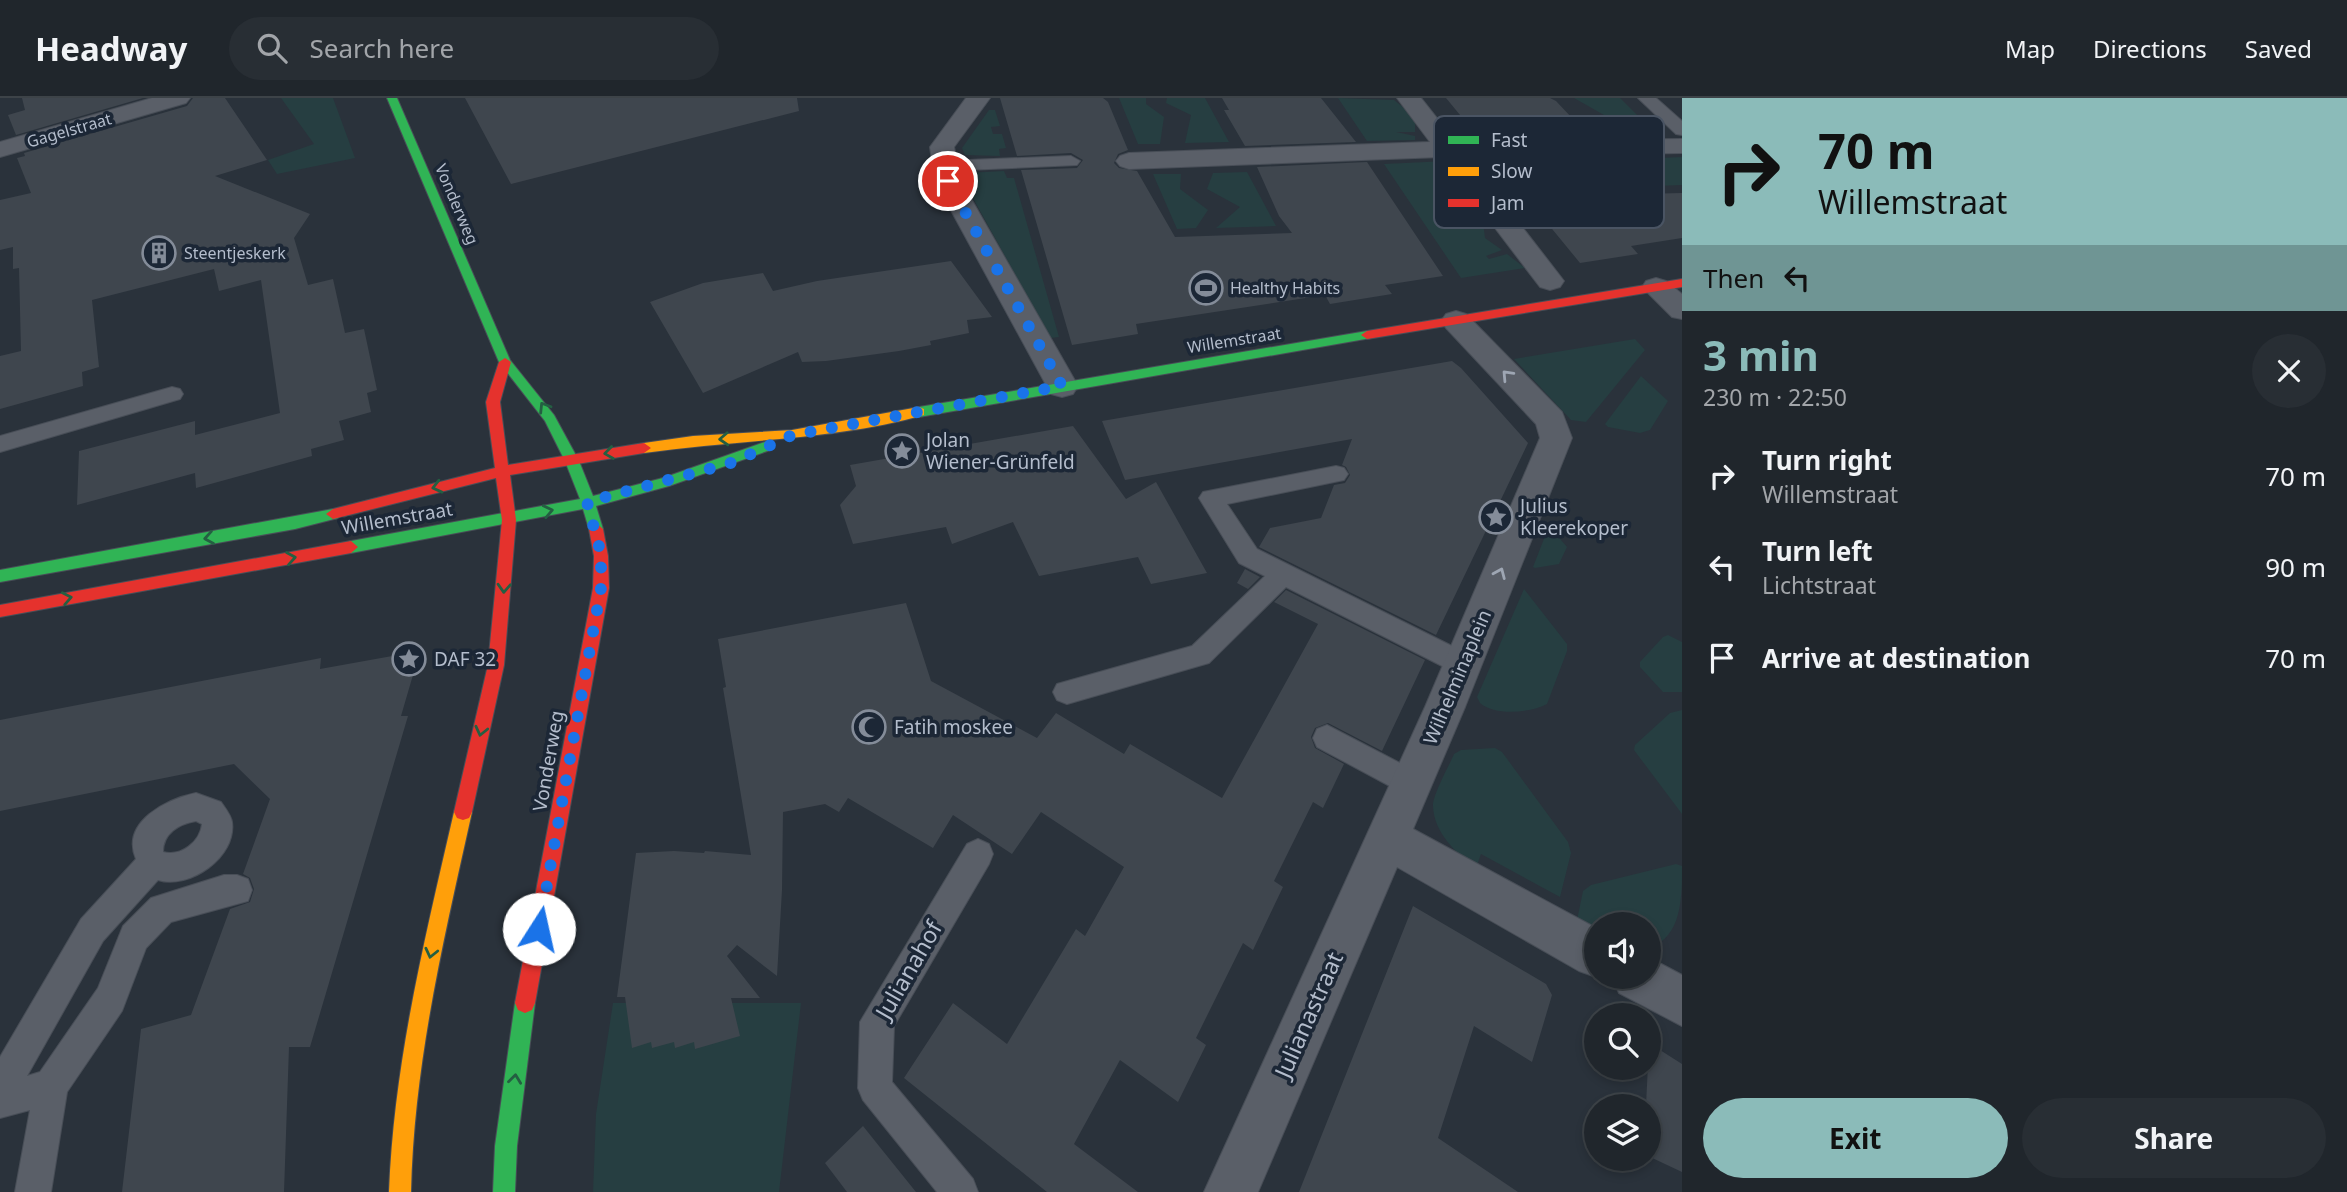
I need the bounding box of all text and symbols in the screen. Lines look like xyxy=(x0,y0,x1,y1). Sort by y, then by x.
search box xyxy=(229,17,719,80)
text: Headway xyxy=(35,26,187,71)
icon: search xyxy=(253,29,291,67)
text: Search here xyxy=(309,30,454,66)
text: Map xyxy=(2005,32,2055,65)
text: Directions xyxy=(2093,32,2207,65)
text: Saved xyxy=(2245,32,2312,65)
street label: Gagelstraat xyxy=(24,107,114,153)
legend xyxy=(1434,116,1664,228)
text: 70 m xyxy=(1818,117,1935,183)
icon: right xyxy=(1703,126,1794,217)
text: Fast xyxy=(1491,127,1528,153)
pin xyxy=(918,151,978,211)
text: Slow xyxy=(1491,158,1532,184)
street label: Vonderweg xyxy=(430,160,484,248)
icon: arrive xyxy=(929,162,967,200)
text: Willemstraat xyxy=(1818,180,2007,223)
text: Jam xyxy=(1489,190,1525,216)
building icon: Steentjeskerk xyxy=(140,234,178,272)
place label: Steentjeskerk xyxy=(184,242,286,264)
icon: left xyxy=(1778,259,1816,297)
text: Then xyxy=(1703,260,1764,296)
sports icon: Healthy Habits xyxy=(1187,269,1225,307)
place label: Healthy Habits xyxy=(1230,277,1340,299)
street label: Willemstraat xyxy=(1186,322,1283,358)
text: 3 min xyxy=(1703,326,1819,383)
button: close xyxy=(2252,334,2326,408)
one-way arrow xyxy=(1503,370,1516,383)
text: 230 m · 22:50 xyxy=(1703,381,1847,413)
one-way arrow xyxy=(539,401,552,414)
place label: Jolan Wiener-Grünfeld xyxy=(924,427,1075,475)
one-way arrow xyxy=(719,431,730,446)
place icon: Jolan Wiener-Grünfeld xyxy=(883,432,921,470)
text: Turn right xyxy=(1762,442,1892,478)
one-way arrow xyxy=(603,445,615,460)
icon: right xyxy=(1703,457,1741,495)
text: 70 m xyxy=(2265,458,2326,494)
text: Willemstraat xyxy=(1762,478,1898,510)
one-way arrow xyxy=(431,479,443,493)
place label: Julius Kleerekoper xyxy=(1518,493,1628,541)
street label: Willemstraat xyxy=(339,495,455,541)
place icon: Julius Kleerekoper xyxy=(1477,498,1515,536)
one-way arrow xyxy=(542,505,554,519)
one-way arrow xyxy=(203,530,215,545)
text: Turn left xyxy=(1762,533,1873,569)
icon: left xyxy=(1703,548,1741,586)
text: 90 m xyxy=(2265,549,2326,585)
one-way arrow xyxy=(285,551,297,566)
one-way arrow xyxy=(1492,568,1506,580)
text: Lichtstraat xyxy=(1762,569,1876,601)
one-way arrow xyxy=(497,582,512,593)
one-way arrow xyxy=(61,592,73,607)
street label: Wilhelminaplein xyxy=(1417,606,1497,748)
icon: arrive xyxy=(1703,639,1741,677)
place icon: DAF 32 xyxy=(390,640,428,678)
text: Arrive at destination xyxy=(1762,640,2031,676)
text: 70 m xyxy=(2265,640,2326,676)
place label: DAF 32 xyxy=(434,646,496,672)
mosque icon: Fatih moskee xyxy=(850,708,888,746)
street label: Vonderweg xyxy=(526,709,570,813)
place label: Fatih moskee xyxy=(894,714,1013,740)
one-way arrow xyxy=(475,725,489,737)
position arrow xyxy=(502,892,576,966)
map controls xyxy=(1584,912,1661,1171)
button: sound xyxy=(1584,912,1661,989)
street label: Julianahof xyxy=(866,914,950,1026)
street label: Julianastraat xyxy=(1265,946,1350,1085)
one-way arrow xyxy=(425,947,439,959)
button: search xyxy=(1584,1003,1661,1080)
one-way arrow xyxy=(508,1073,523,1084)
button: layers xyxy=(1584,1094,1661,1171)
button: Exit xyxy=(1703,1098,2008,1178)
button: Share xyxy=(2022,1098,2326,1178)

